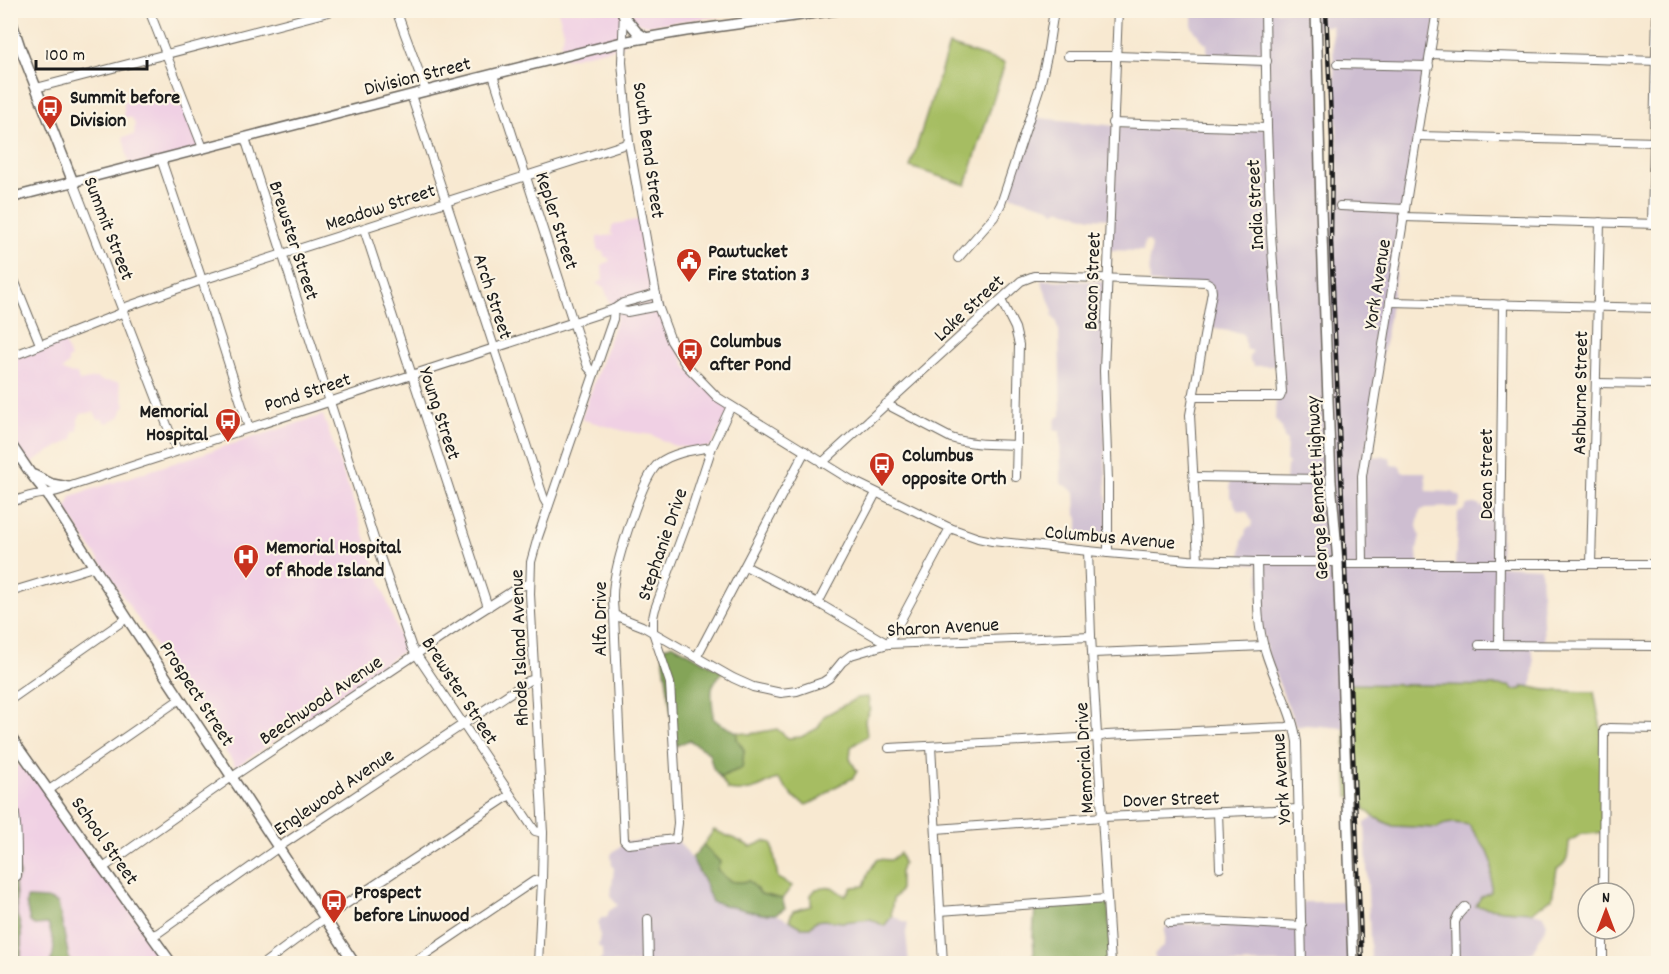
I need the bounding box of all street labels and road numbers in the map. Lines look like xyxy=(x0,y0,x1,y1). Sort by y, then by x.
street label: Division Street xyxy=(361,51,474,105)
street label: South Bend Street xyxy=(624,80,670,220)
street label: India Street xyxy=(1241,159,1273,251)
street label: Kepler Street xyxy=(526,168,584,273)
street label: Summit Street xyxy=(75,173,140,285)
street label: Brewster Street xyxy=(260,178,325,304)
street label: Meadow Street xyxy=(322,178,440,240)
street label: Bacon Street xyxy=(1078,232,1110,331)
street label: York Avenue xyxy=(1358,237,1400,332)
street label: Arch Street xyxy=(464,250,518,343)
street label: Lake Street xyxy=(928,269,1012,349)
street label: Ashburne Street xyxy=(1567,331,1597,455)
street label: Young Street xyxy=(410,364,466,464)
street label: Pond Street xyxy=(261,367,355,421)
street label: George Bennett Highway xyxy=(1300,394,1338,581)
street label: Dean Street xyxy=(1474,429,1502,519)
street label: Stephanie Drive xyxy=(631,485,696,605)
street label: Columbus Avenue xyxy=(1043,519,1176,559)
street label: Rhode Island Avenue xyxy=(504,569,538,727)
street label: Alfa Drive xyxy=(588,581,616,657)
street label: Sharon Avenue xyxy=(886,612,1000,646)
street label: Brewster Street xyxy=(413,632,504,751)
street label: Prospect Street xyxy=(151,636,240,753)
street label: Beechwood Avenue xyxy=(254,650,389,753)
street label: Memorial Drive xyxy=(1069,701,1103,814)
street label: York Avenue xyxy=(1266,732,1300,825)
street label: Englewood Avenue xyxy=(269,743,401,844)
street label: Dover Street xyxy=(1122,785,1220,817)
street label: School Street xyxy=(63,792,144,891)

